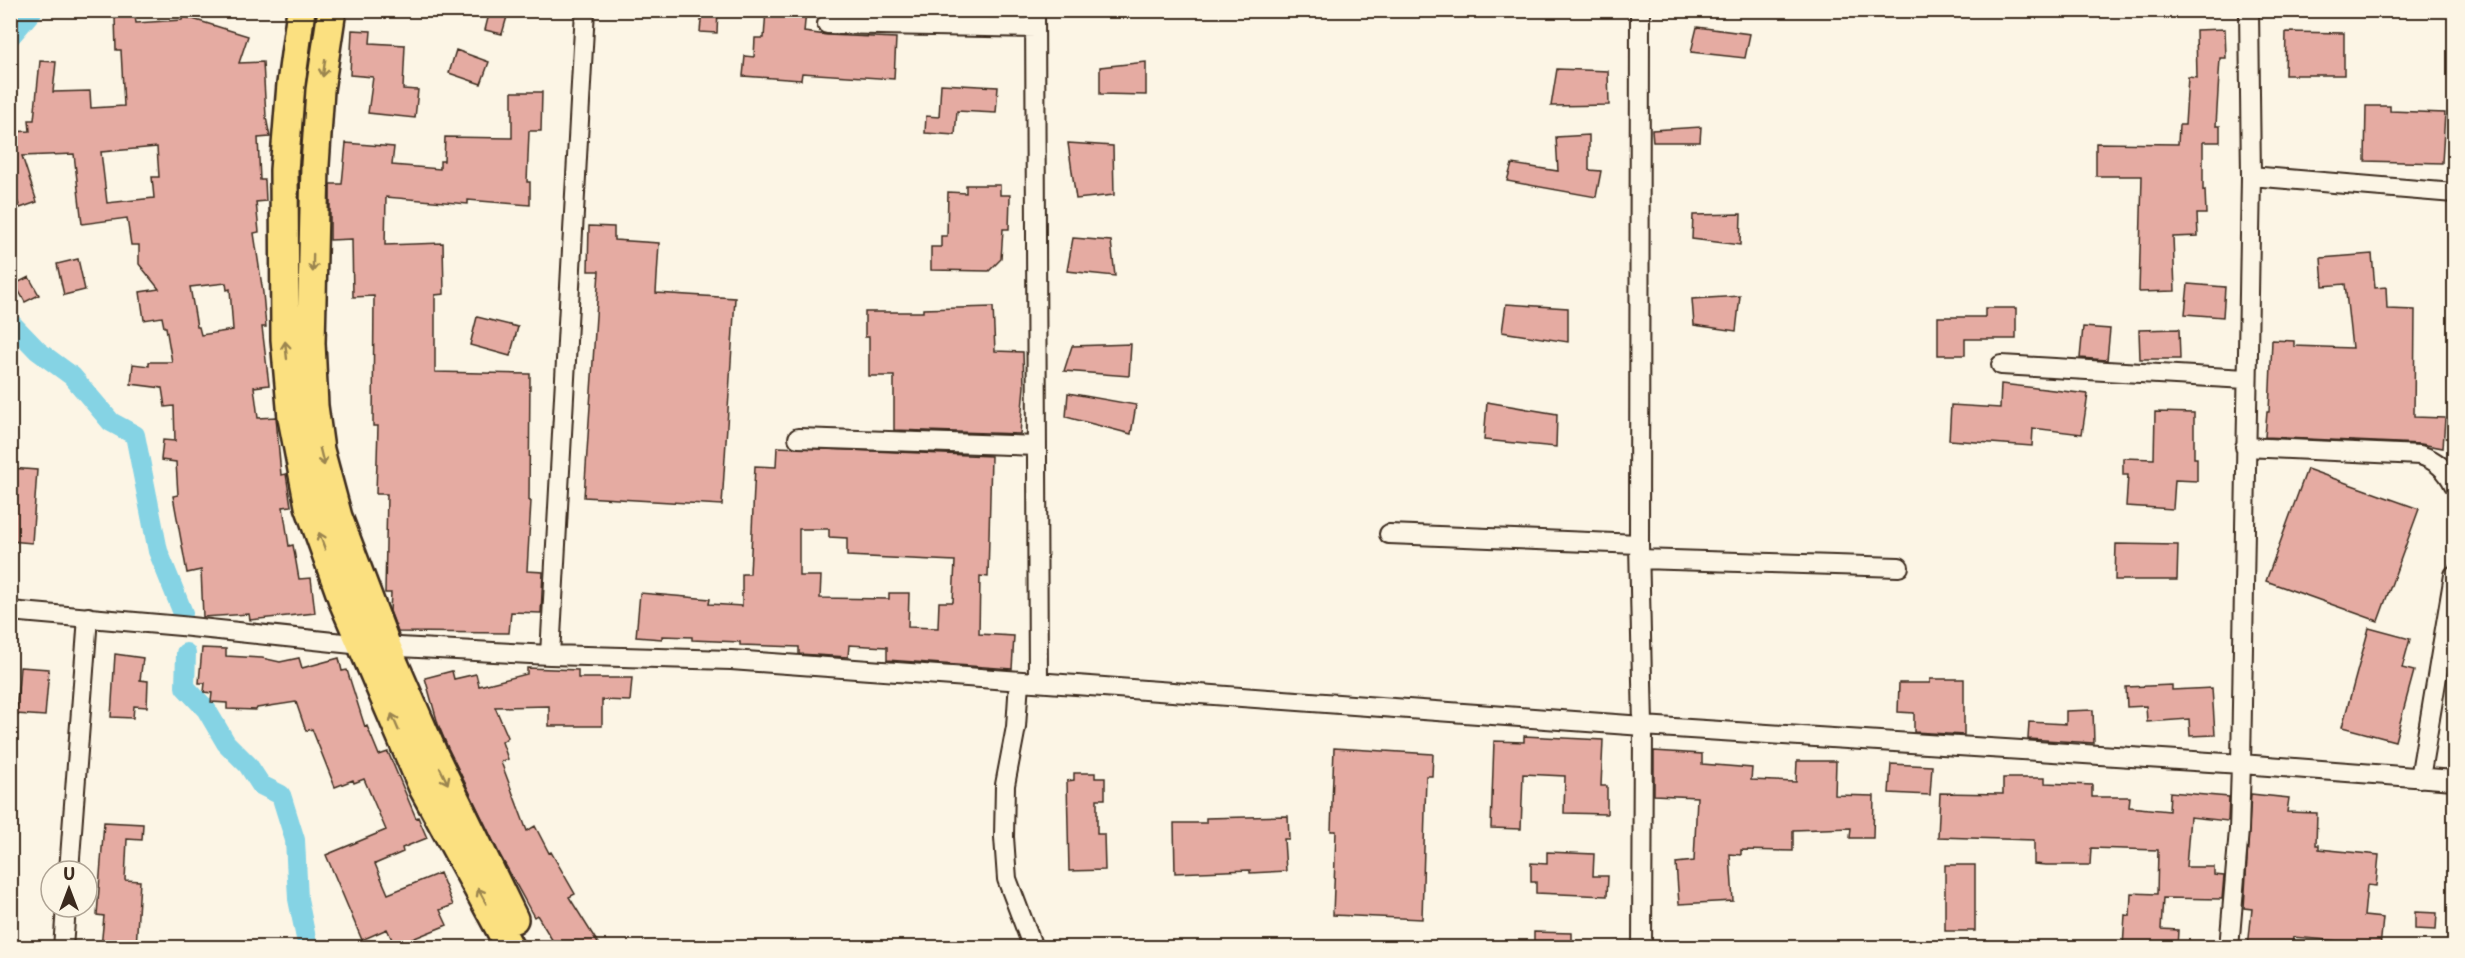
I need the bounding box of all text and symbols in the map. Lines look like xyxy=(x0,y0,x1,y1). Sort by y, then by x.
one-way arrow xyxy=(318,58,329,78)
one-way arrow xyxy=(307,252,318,272)
one-way arrow xyxy=(280,341,291,361)
one-way arrow xyxy=(316,447,328,466)
one-way arrow xyxy=(315,533,326,551)
one-way arrow xyxy=(389,713,400,732)
one-way arrow xyxy=(439,767,451,785)
north arrow xyxy=(39,859,99,919)
text: U xyxy=(63,861,75,885)
one-way arrow xyxy=(476,888,488,905)

